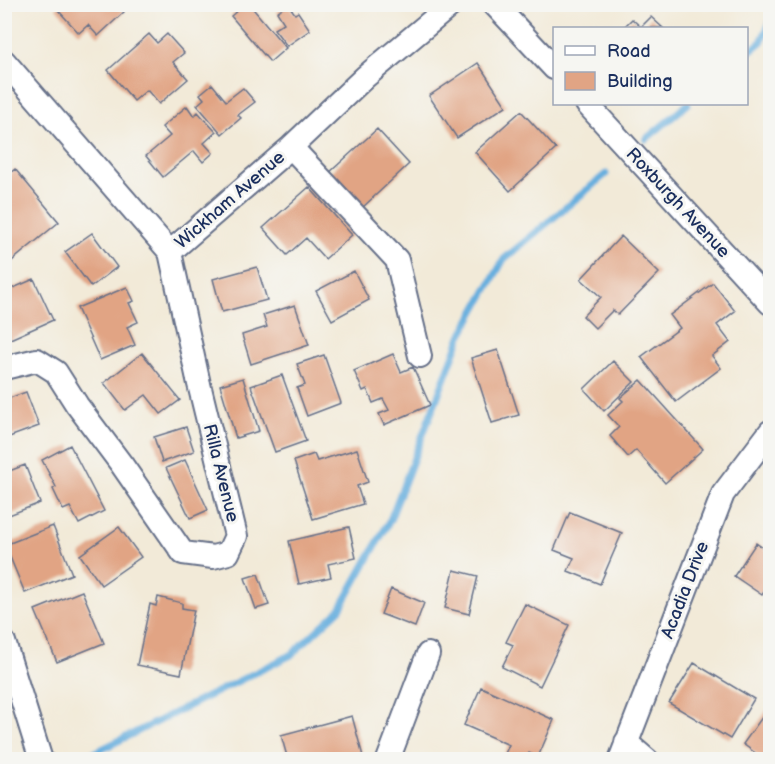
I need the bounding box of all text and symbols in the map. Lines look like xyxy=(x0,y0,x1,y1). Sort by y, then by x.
legend xyxy=(553,27,748,105)
text: Road xyxy=(607,41,651,62)
text: Building xyxy=(607,71,673,92)
street label: Roxburgh Avenue xyxy=(622,144,735,263)
street label: Wickham Avenue xyxy=(171,146,289,253)
street label: Rilla Avenue xyxy=(199,422,243,525)
street label: Acadia Drive xyxy=(657,538,713,642)

